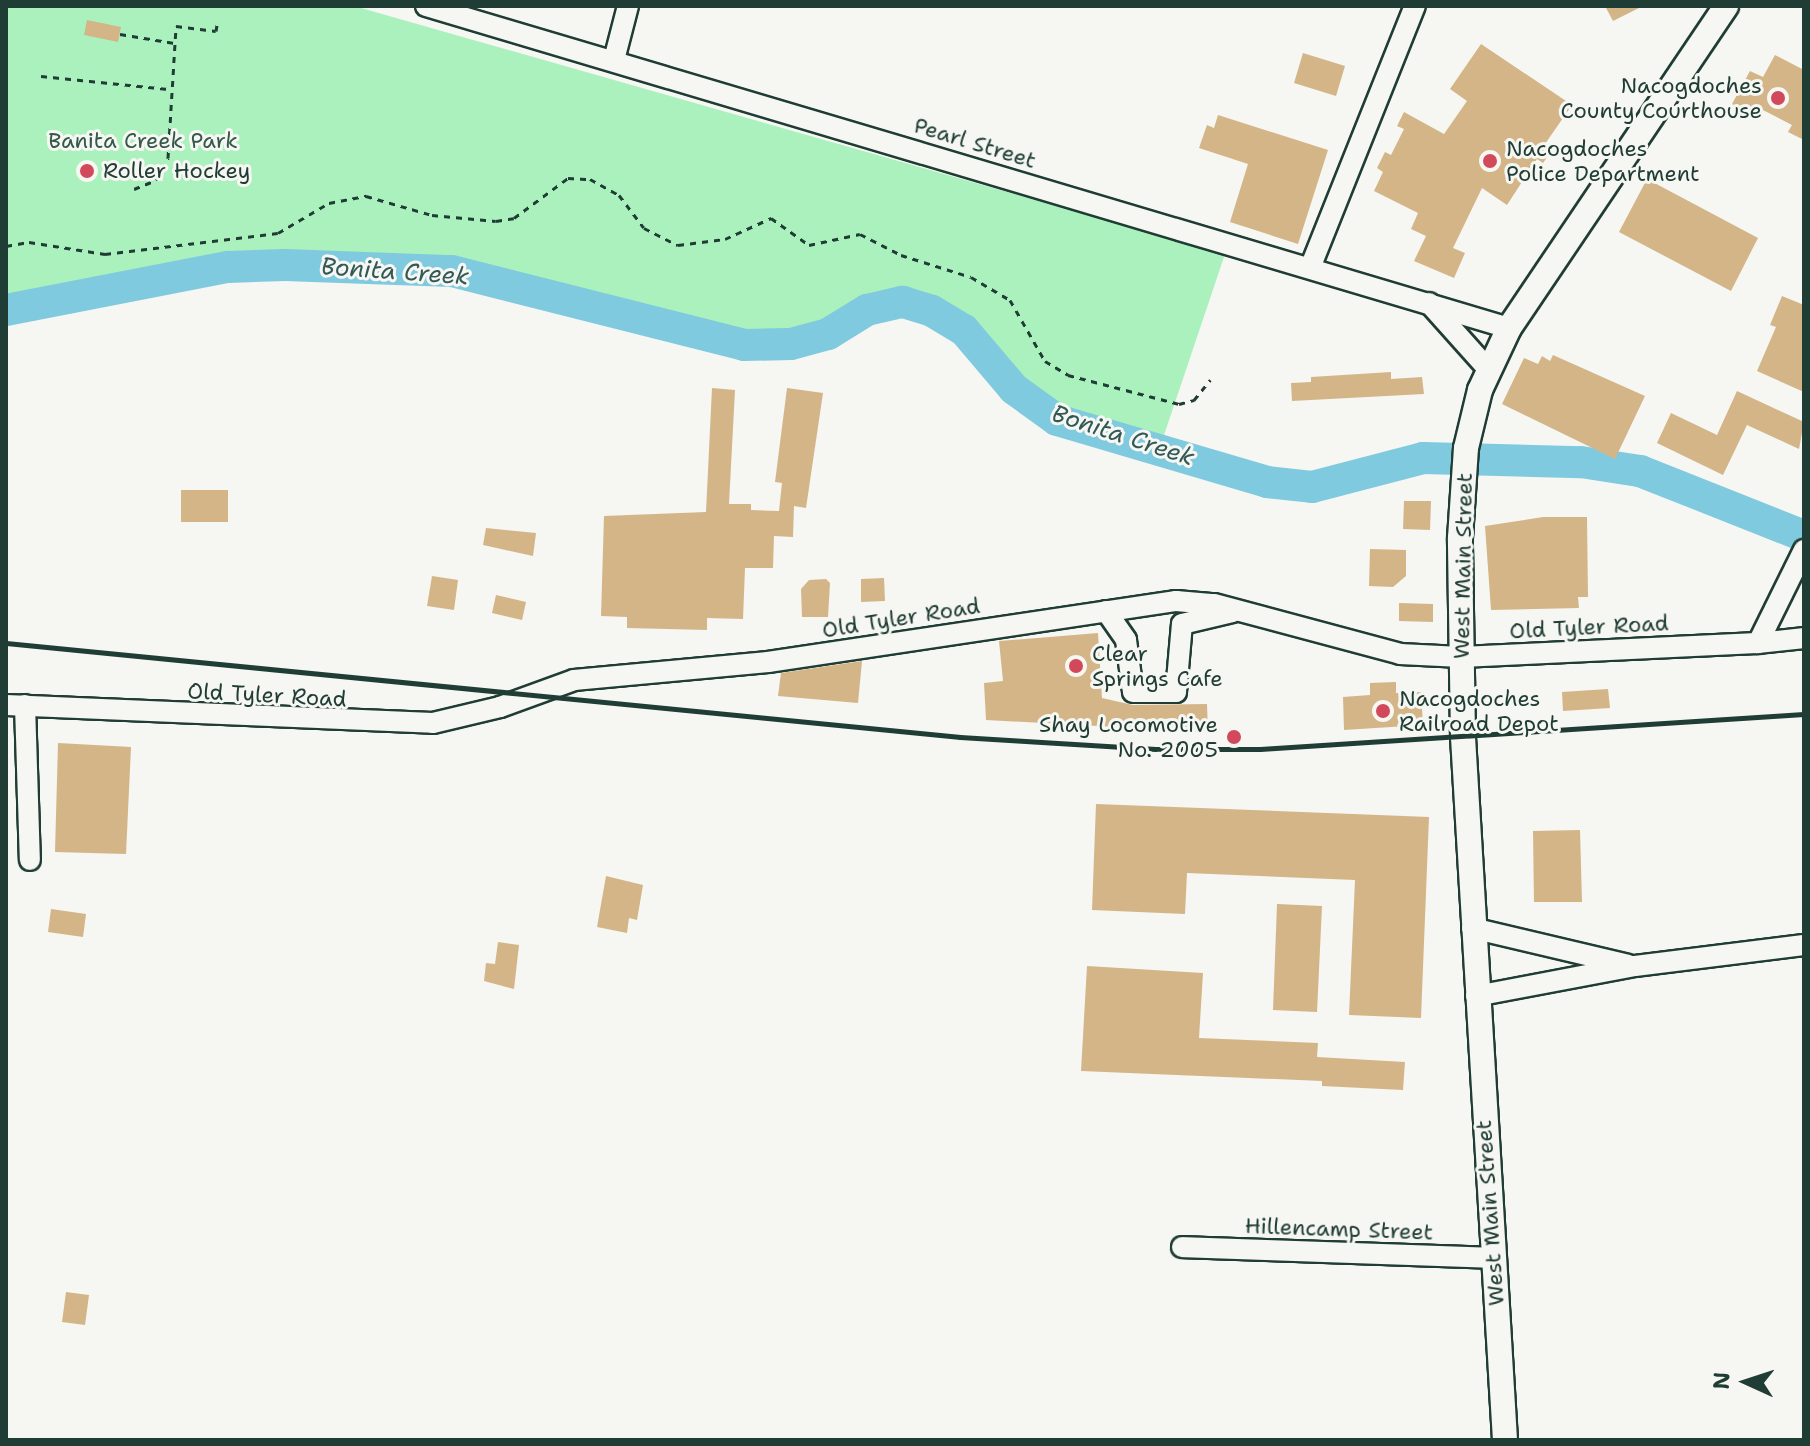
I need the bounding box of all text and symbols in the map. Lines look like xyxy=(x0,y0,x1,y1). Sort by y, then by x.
place label: Nacogdoches County Courthouse xyxy=(1561,72,1762,124)
marker: Nacogdoches County Courthouse xyxy=(1769,89,1787,107)
street label: Pearl Street xyxy=(911,112,1039,174)
park label: Banita Creek Park xyxy=(48,128,238,154)
place label: Nacogdoches Police Department xyxy=(1506,135,1700,186)
marker: Nacogdoches Police Department xyxy=(1481,152,1499,170)
place label: Roller Hockey xyxy=(103,158,250,184)
marker: Roller Hockey xyxy=(78,162,96,180)
water label: Bonita Creek xyxy=(320,252,470,292)
water label: Bonita Creek xyxy=(1048,399,1198,473)
street label: West Main Street xyxy=(1448,473,1478,659)
street label: Old Tyler Road xyxy=(820,592,982,644)
street label: Old Tyler Road xyxy=(1509,610,1669,644)
place label: Clear Springs Cafe xyxy=(1092,640,1223,692)
marker: Clear Springs Cafe xyxy=(1067,657,1085,675)
street label: Old Tyler Road xyxy=(187,678,347,712)
place label: Nacogdoches Railroad Depot xyxy=(1399,685,1559,736)
marker: Nacogdoches Railroad Depot xyxy=(1374,702,1392,720)
place label: Shay Locomotive No. 2005 xyxy=(1039,711,1218,762)
marker: Shay Locomotive No. 2005 xyxy=(1225,728,1243,746)
street label: West Main Street xyxy=(1470,1119,1510,1307)
street label: Hillencamp Street xyxy=(1244,1213,1434,1245)
north arrow xyxy=(1706,1342,1786,1422)
text: N xyxy=(1707,1371,1736,1390)

